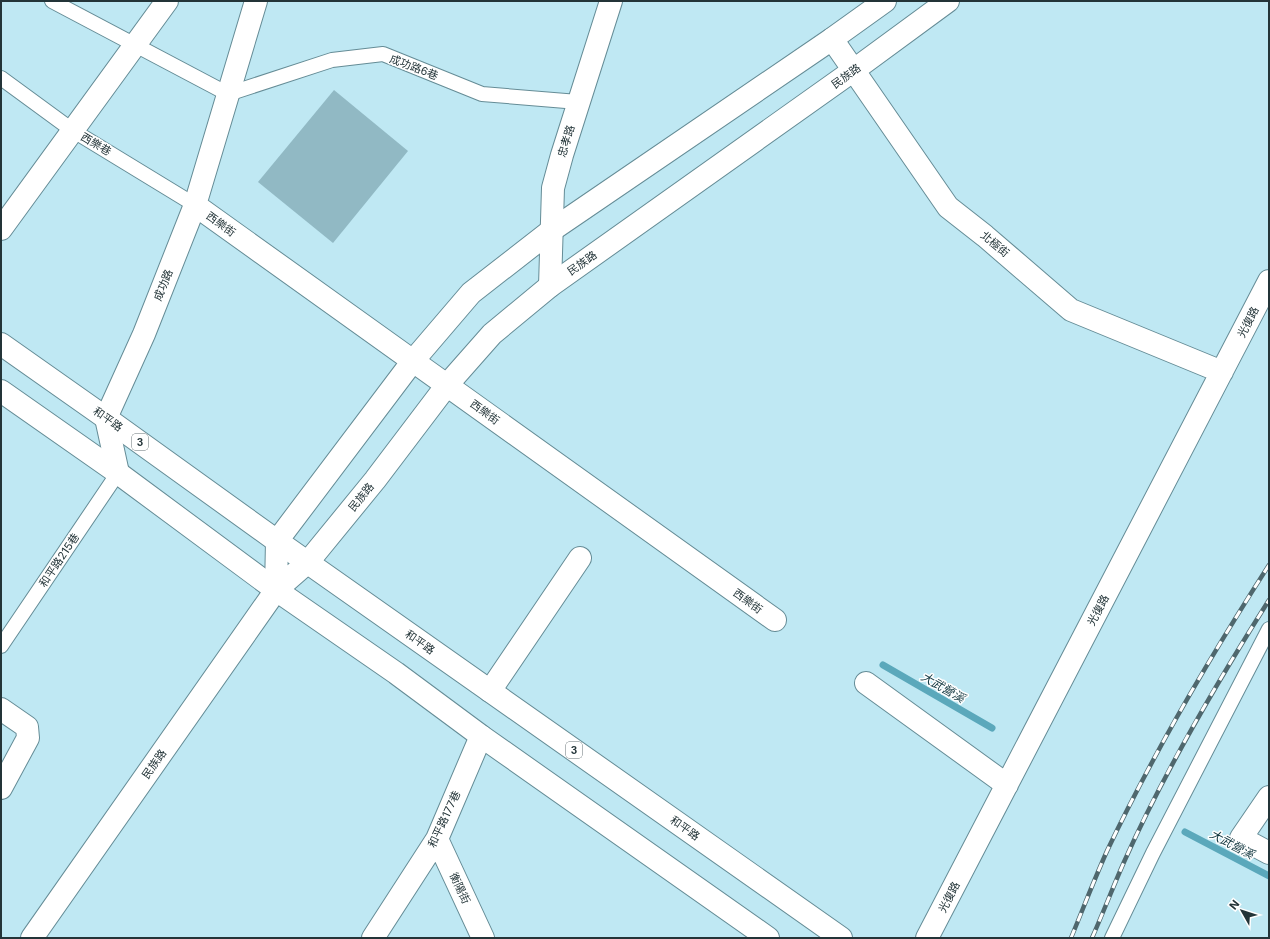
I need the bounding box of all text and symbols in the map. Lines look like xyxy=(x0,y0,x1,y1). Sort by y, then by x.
street label: 成功路6巷 xyxy=(388,51,440,83)
street label: 民族路 xyxy=(829,61,863,91)
street label: 忠孝路 xyxy=(554,123,578,159)
street label: 西樂巷 xyxy=(78,130,114,158)
street label: 西樂街 xyxy=(204,209,238,239)
street label: 北極街 xyxy=(978,228,1012,260)
street label: 民族路 xyxy=(564,248,600,278)
street label: 成功路 xyxy=(150,267,176,303)
street label: 光復路 xyxy=(1234,304,1262,340)
street label: 西樂街 xyxy=(468,397,502,427)
street label: 和平路 xyxy=(90,404,126,434)
road number: 3 xyxy=(132,434,148,450)
street label: 民族路 xyxy=(345,480,377,514)
street label: 和平路215巷 xyxy=(36,530,82,590)
street label: 西樂街 xyxy=(731,586,765,616)
street label: 光復路 xyxy=(1084,592,1112,628)
street label: 和平路 xyxy=(402,627,438,657)
water label: 大武營溪 xyxy=(918,669,969,706)
road number: 3 xyxy=(566,742,582,758)
street label: 民族路 xyxy=(139,746,169,782)
street label: 和平路177巷 xyxy=(425,788,463,850)
street label: 和平路 xyxy=(667,813,703,843)
water label: 大武營溪 xyxy=(1207,826,1258,863)
street label: 衡陽街 xyxy=(447,870,473,906)
street label: 光復路 xyxy=(935,879,963,915)
north arrow xyxy=(1222,891,1262,931)
text: N xyxy=(1226,897,1242,912)

